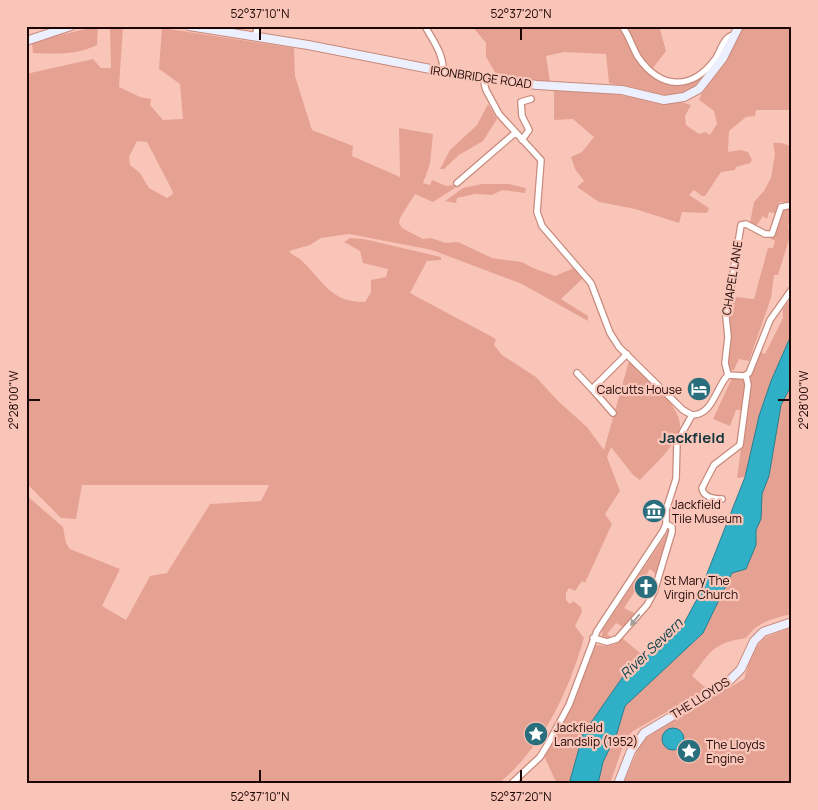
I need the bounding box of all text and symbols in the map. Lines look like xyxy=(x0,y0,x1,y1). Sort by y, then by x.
text: 52°37'10"N xyxy=(231,5,289,22)
text: 52°37'20"N xyxy=(490,5,552,22)
street label: IRONBRIDGE ROAD xyxy=(429,61,533,93)
street label: CHAPEL LANE xyxy=(718,239,746,316)
text: 2°28'00"W xyxy=(5,370,22,430)
text: 2°28'00"W xyxy=(795,370,812,430)
hotel icon: Calcutts House xyxy=(686,376,712,402)
place label: Calcutts House xyxy=(597,381,682,398)
district label: Jackfield xyxy=(659,427,725,448)
place label: Jackfield Tile Museum xyxy=(672,496,742,527)
museum icon: Jackfield Tile Museum xyxy=(641,498,667,524)
place label: St Mary The Virgin Church xyxy=(664,572,738,603)
church icon: St Mary The Virgin Church xyxy=(633,574,659,600)
water label: River Severn xyxy=(616,613,687,683)
one-way arrow xyxy=(629,613,640,626)
street label: THE LLOYDS xyxy=(667,673,733,723)
place label: Jackfield Landslip (1952) xyxy=(554,719,638,750)
place icon: Jackfield Landslip (1952) xyxy=(523,721,549,747)
place label: The Lloyds Engine xyxy=(706,736,765,767)
place icon: The Lloyds Engine xyxy=(676,738,702,764)
text: 52°37'10"N xyxy=(231,788,289,805)
text: 52°37'20"N xyxy=(490,788,552,805)

